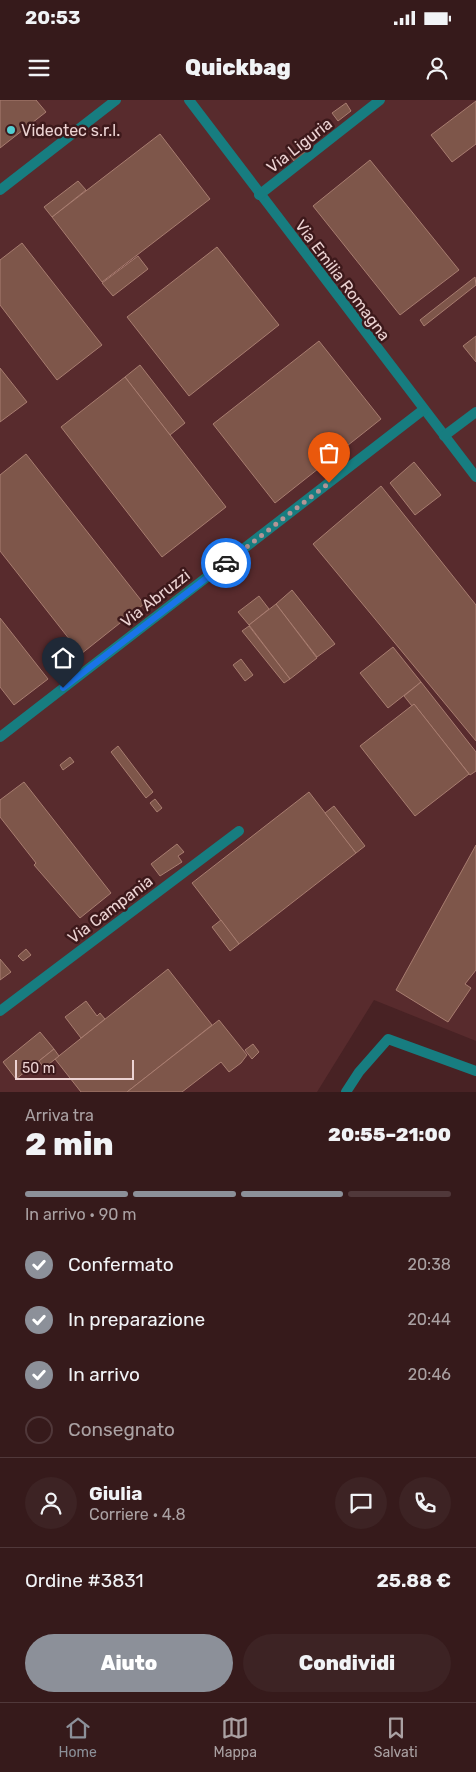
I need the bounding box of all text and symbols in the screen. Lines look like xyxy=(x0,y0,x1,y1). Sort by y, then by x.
text: 20:53 xyxy=(25,6,81,29)
icon: menu xyxy=(25,54,53,82)
text: Quickbag xyxy=(185,54,291,81)
icon: person xyxy=(423,54,451,82)
street label: Via Liguria xyxy=(263,114,336,177)
place label: Videotec s.r.l. xyxy=(21,121,120,140)
marker: Videotec s.r.l. xyxy=(5,124,17,136)
street label: Via Emilia Romagna xyxy=(291,216,394,344)
pin xyxy=(308,432,350,483)
icon: bag xyxy=(315,439,343,467)
courier xyxy=(201,538,251,588)
icon: car xyxy=(212,549,240,577)
street label: Via Abruzzi xyxy=(117,565,194,631)
pin xyxy=(42,637,84,688)
icon: home xyxy=(49,644,77,672)
street label: Via Campania xyxy=(64,871,157,948)
scale bar xyxy=(15,1057,134,1080)
text: 50 m xyxy=(22,1060,55,1077)
text: Arriva tra xyxy=(25,1106,94,1125)
text: 20:55–21:00 xyxy=(328,1123,451,1146)
text: 2 min xyxy=(25,1125,114,1163)
text: In arrivo · 90 m xyxy=(25,1205,137,1224)
icon: check xyxy=(25,1251,53,1279)
text: Confermato xyxy=(68,1253,174,1276)
text: 20:38 xyxy=(408,1255,451,1274)
icon: check xyxy=(25,1306,53,1334)
text: In preparazione xyxy=(68,1308,205,1331)
text: 20:44 xyxy=(407,1310,451,1329)
icon: check xyxy=(25,1361,53,1389)
text: In arrivo xyxy=(68,1363,140,1386)
text: 20:46 xyxy=(408,1365,451,1384)
text: Consegnato xyxy=(68,1418,175,1441)
button: person xyxy=(25,1477,77,1529)
button: chat xyxy=(335,1477,387,1529)
button: phone xyxy=(399,1477,451,1529)
text: Giulia xyxy=(89,1482,142,1505)
text: Corriere · 4.8 xyxy=(89,1505,186,1524)
text: Ordine #3831 xyxy=(25,1569,144,1592)
text: 25.88 € xyxy=(376,1569,451,1592)
button: Aiuto xyxy=(25,1634,233,1692)
button: Condividi xyxy=(243,1634,451,1692)
tab: Home xyxy=(58,1714,97,1761)
tab: Mappa xyxy=(214,1714,257,1761)
tab: Salvati xyxy=(374,1714,418,1761)

